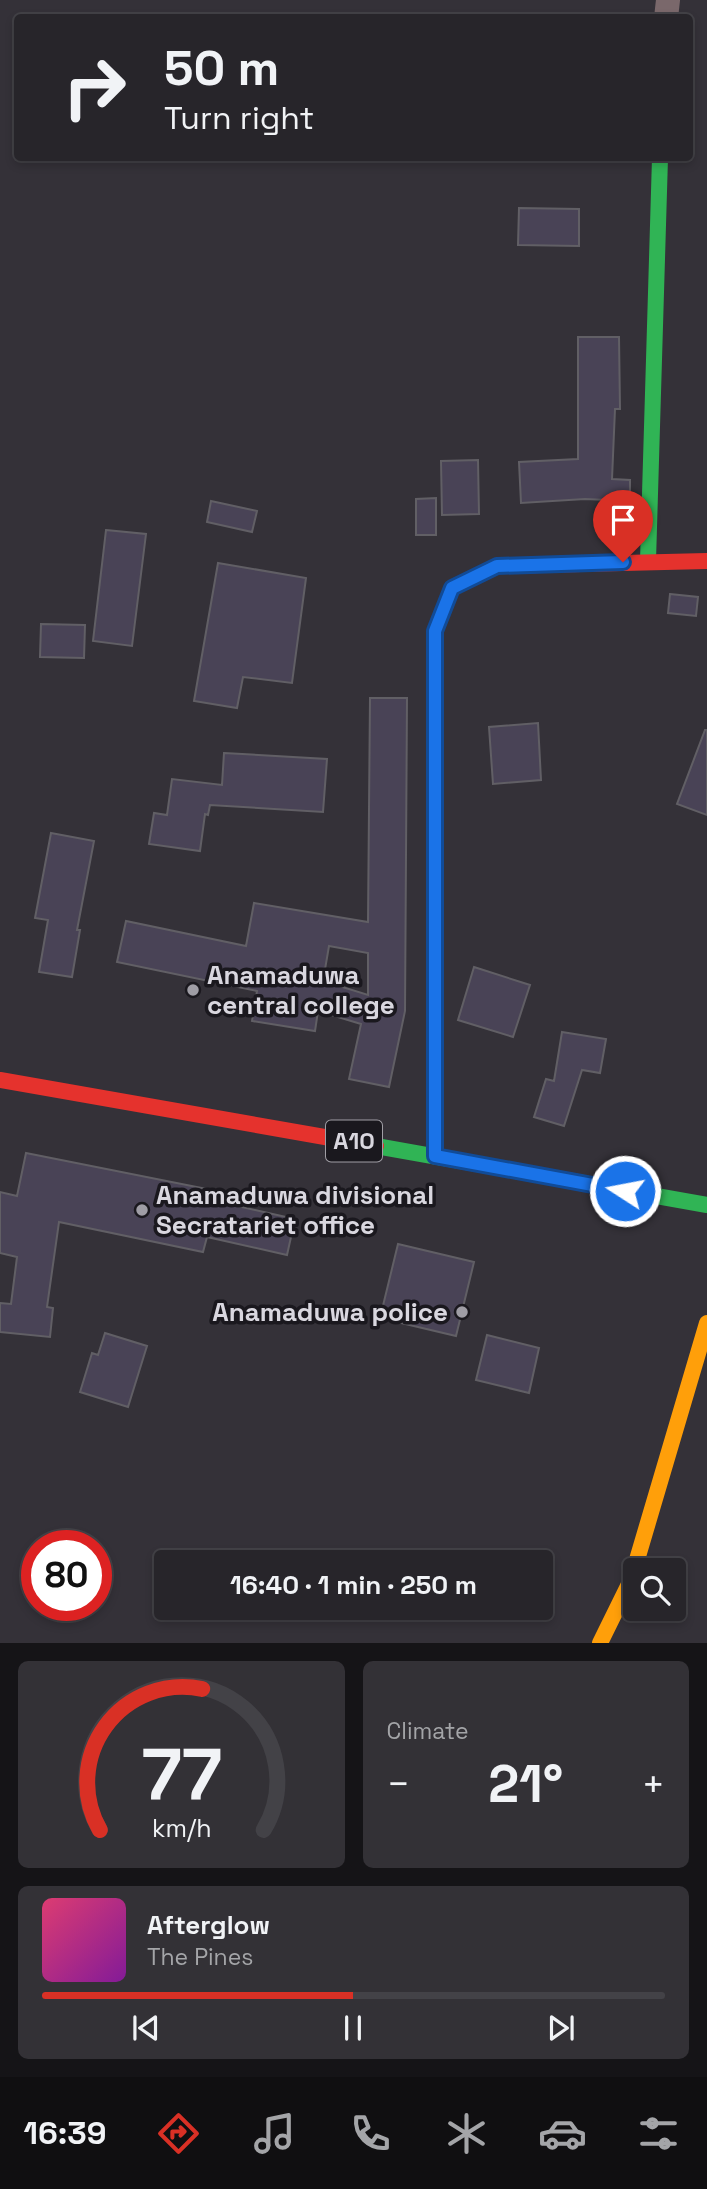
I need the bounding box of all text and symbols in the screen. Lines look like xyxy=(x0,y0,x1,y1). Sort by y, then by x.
text: 50 m xyxy=(164,37,279,99)
icon: right xyxy=(49,42,140,133)
text: Turn right xyxy=(164,98,314,138)
pin xyxy=(593,490,653,562)
icon: arrive xyxy=(604,501,642,539)
place label: Anamaduwa central college xyxy=(207,958,395,1022)
marker: Anamaduwa central college xyxy=(185,982,201,998)
road number: A10 xyxy=(326,1120,382,1162)
position arrow xyxy=(588,1154,662,1228)
place label: Anamaduwa divisional Secratariet office xyxy=(156,1178,434,1242)
marker: Anamaduwa divisional Secratariet office xyxy=(134,1202,150,1218)
place label: Anamaduwa police xyxy=(212,1295,448,1329)
marker: Anamaduwa police xyxy=(454,1304,470,1320)
speed limit sign: 80 xyxy=(21,1530,112,1621)
map controls xyxy=(623,1558,686,1621)
button: search xyxy=(623,1558,686,1621)
text: 16:40 · 1 min · 250 m xyxy=(230,1568,477,1602)
text: Climate xyxy=(387,1716,469,1746)
text: 77 xyxy=(141,1729,222,1822)
text: 21° xyxy=(488,1751,563,1817)
text: − xyxy=(387,1760,410,1808)
text: + xyxy=(641,1760,665,1808)
text: km/h xyxy=(151,1812,211,1844)
text: Afterglow xyxy=(147,1908,270,1942)
text: The Pines xyxy=(147,1942,253,1972)
icon: previous xyxy=(127,2009,165,2047)
icon: pause xyxy=(334,2009,372,2047)
icon: next xyxy=(542,2009,580,2047)
icon: directions xyxy=(154,2109,203,2158)
icon: music xyxy=(250,2109,299,2158)
icon: phone xyxy=(346,2109,395,2158)
icon: climate xyxy=(442,2109,491,2158)
icon: car xyxy=(538,2109,587,2158)
icon: filters xyxy=(634,2109,683,2158)
text: 16:39 xyxy=(24,2113,107,2153)

